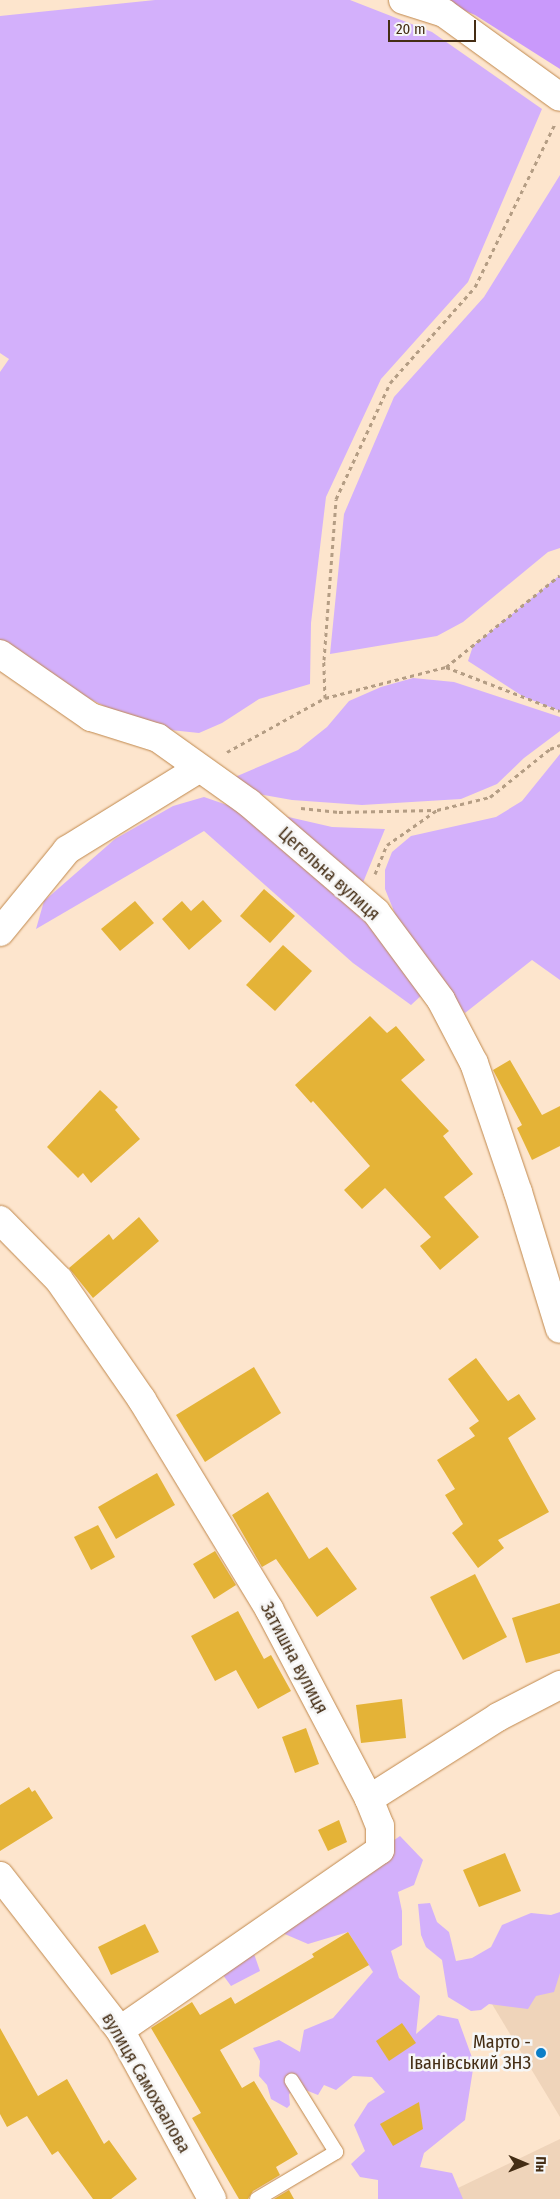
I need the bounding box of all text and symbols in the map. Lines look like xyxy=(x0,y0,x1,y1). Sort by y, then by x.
scale bar xyxy=(390,10,478,42)
text: 20 m xyxy=(396,20,426,38)
street label: Цегельна вулиця xyxy=(274,823,384,925)
street label: Затишна вулиця xyxy=(255,1598,333,1718)
street label: вулиця Самохвалова xyxy=(97,2009,195,2157)
place label: Марто - Іванівський ЗНЗ xyxy=(409,2032,531,2074)
marker: Марто - Іванівський ЗНЗ xyxy=(535,2047,547,2059)
north arrow xyxy=(500,2139,550,2189)
text: Пн xyxy=(532,2156,549,2172)

